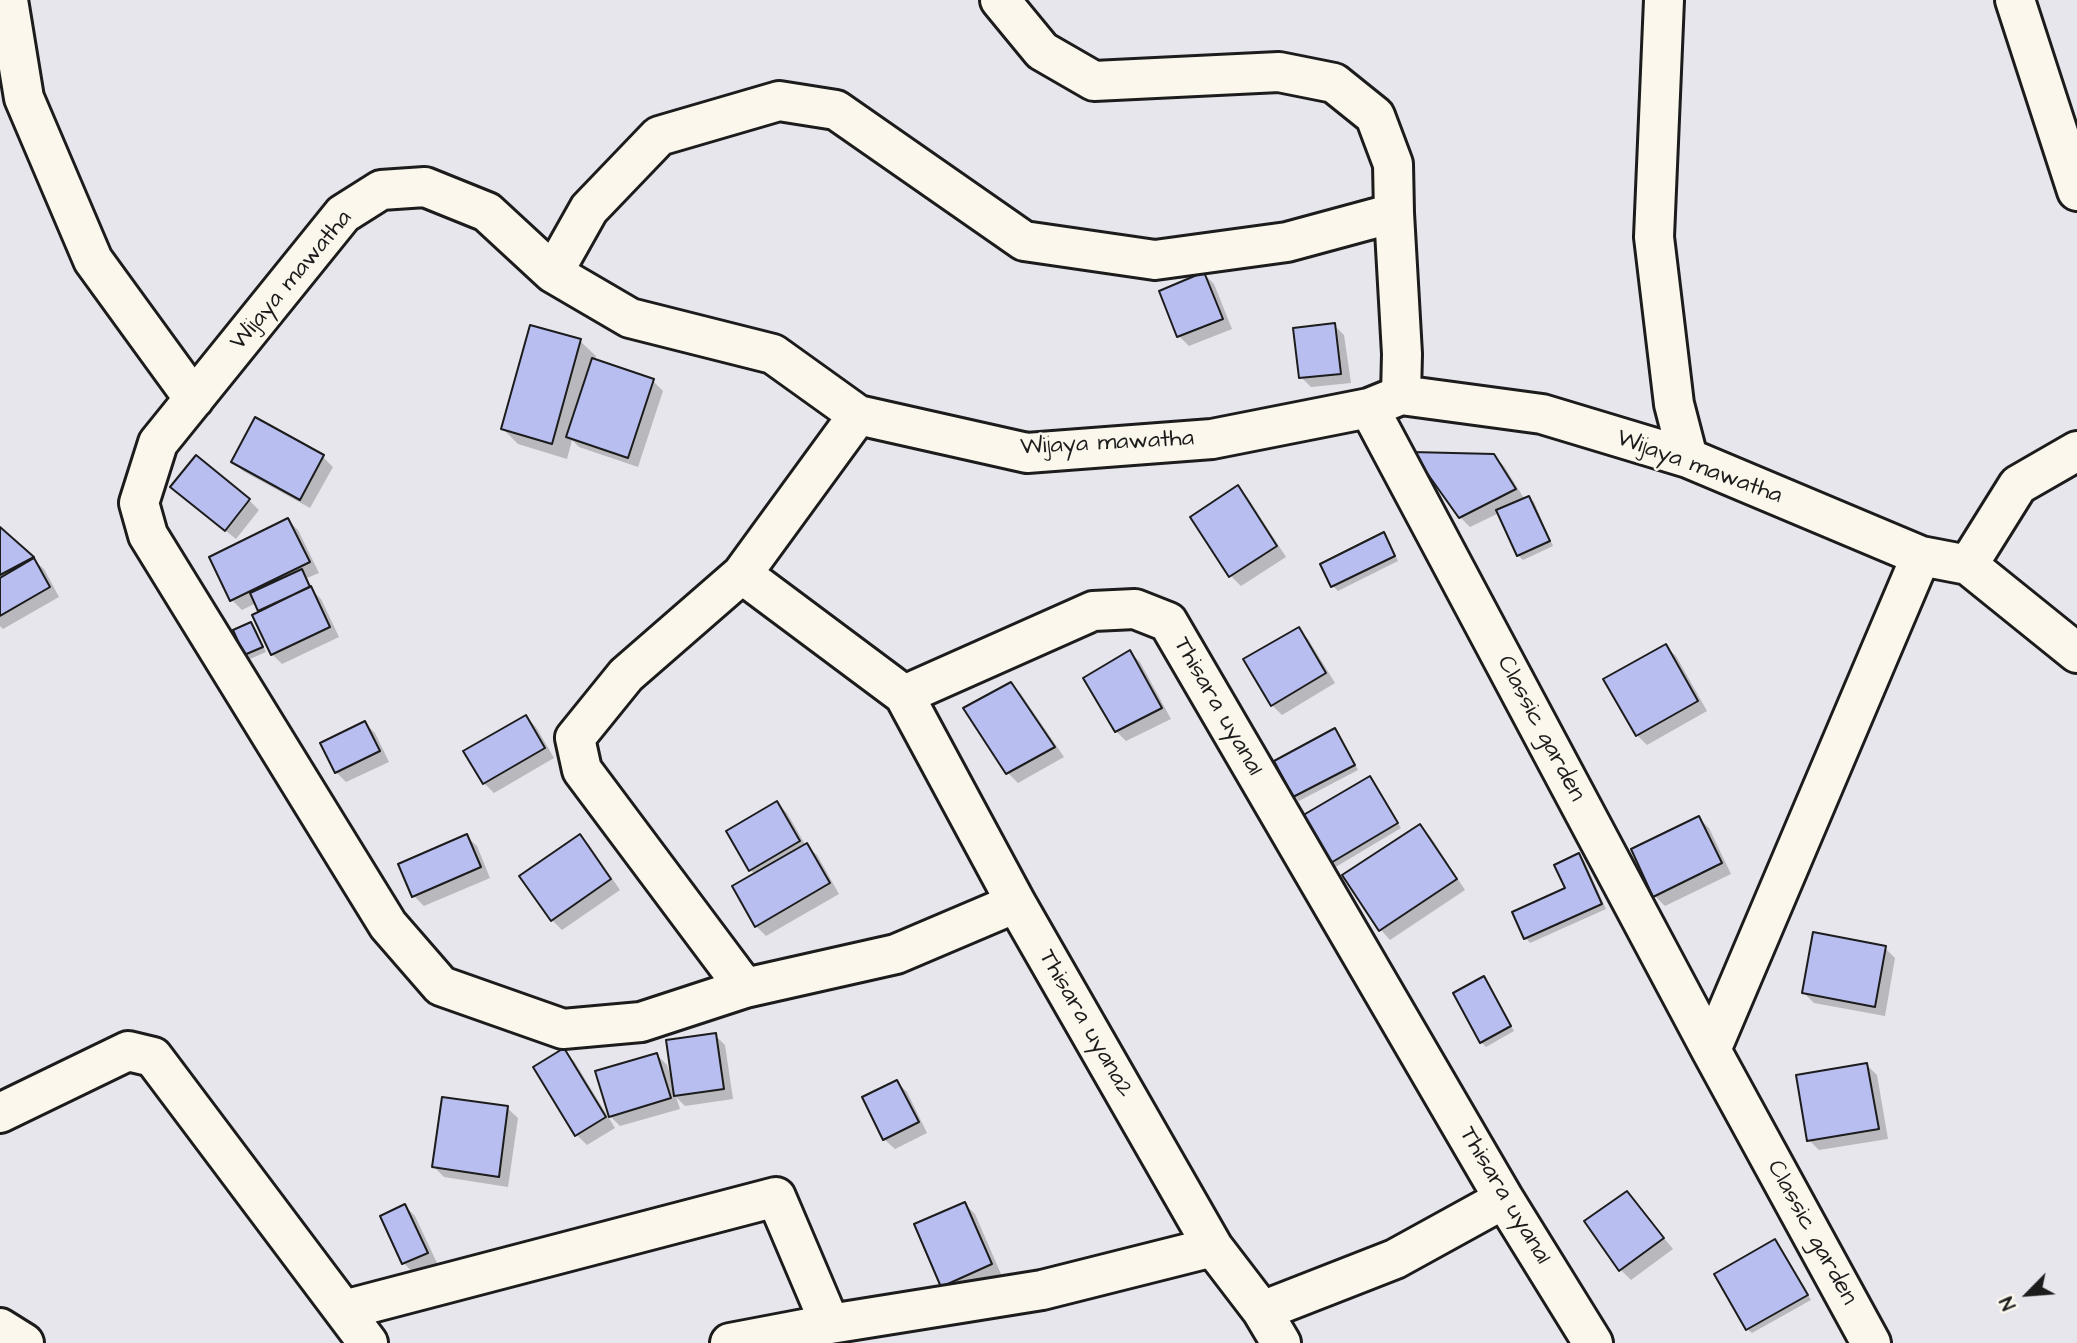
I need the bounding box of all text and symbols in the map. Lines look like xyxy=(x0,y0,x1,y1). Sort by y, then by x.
street label: Wijaya mawatha xyxy=(225,205,359,357)
street label: Wijaya mawatha xyxy=(1019,425,1195,463)
street label: Wijaya mawatha xyxy=(1612,425,1786,511)
street label: Thisara uyana1 xyxy=(1166,633,1268,781)
street label: Classic garden xyxy=(1490,651,1590,807)
street label: Thisara uyana2 xyxy=(1031,945,1139,1103)
street label: Thisara uyana1 xyxy=(1452,1122,1556,1270)
street label: Classic garden xyxy=(1759,1156,1863,1310)
north arrow xyxy=(1993,1259,2063,1329)
text: N xyxy=(1994,1292,2023,1314)

